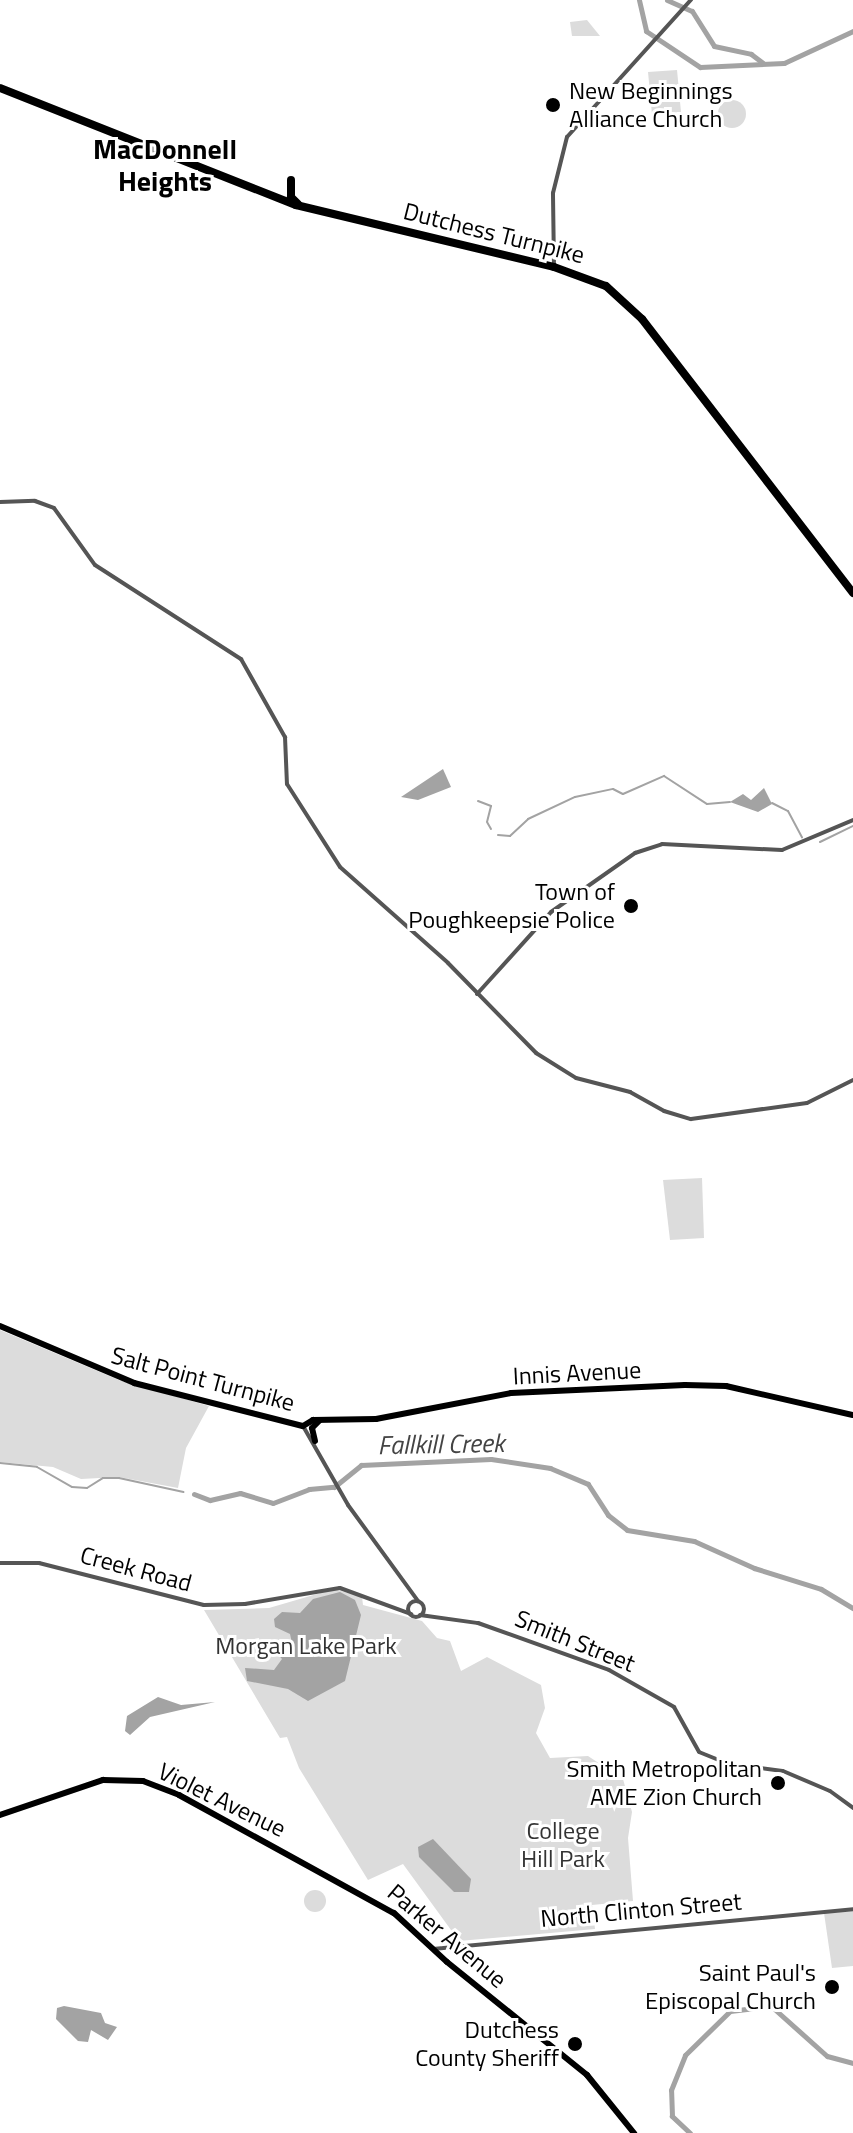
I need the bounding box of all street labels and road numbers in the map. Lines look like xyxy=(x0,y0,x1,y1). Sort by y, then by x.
street label: Dutchess Turnpike xyxy=(401,197,587,269)
street label: Salt Point Turnpike xyxy=(108,1341,298,1417)
street label: Innis Avenue xyxy=(512,1355,642,1391)
street label: Creek Road xyxy=(77,1540,195,1598)
street label: Smith Street xyxy=(511,1604,639,1678)
street label: Violet Avenue xyxy=(154,1757,290,1843)
street label: Parker Avenue xyxy=(382,1878,512,1994)
street label: North Clinton Street xyxy=(539,1887,743,1933)

